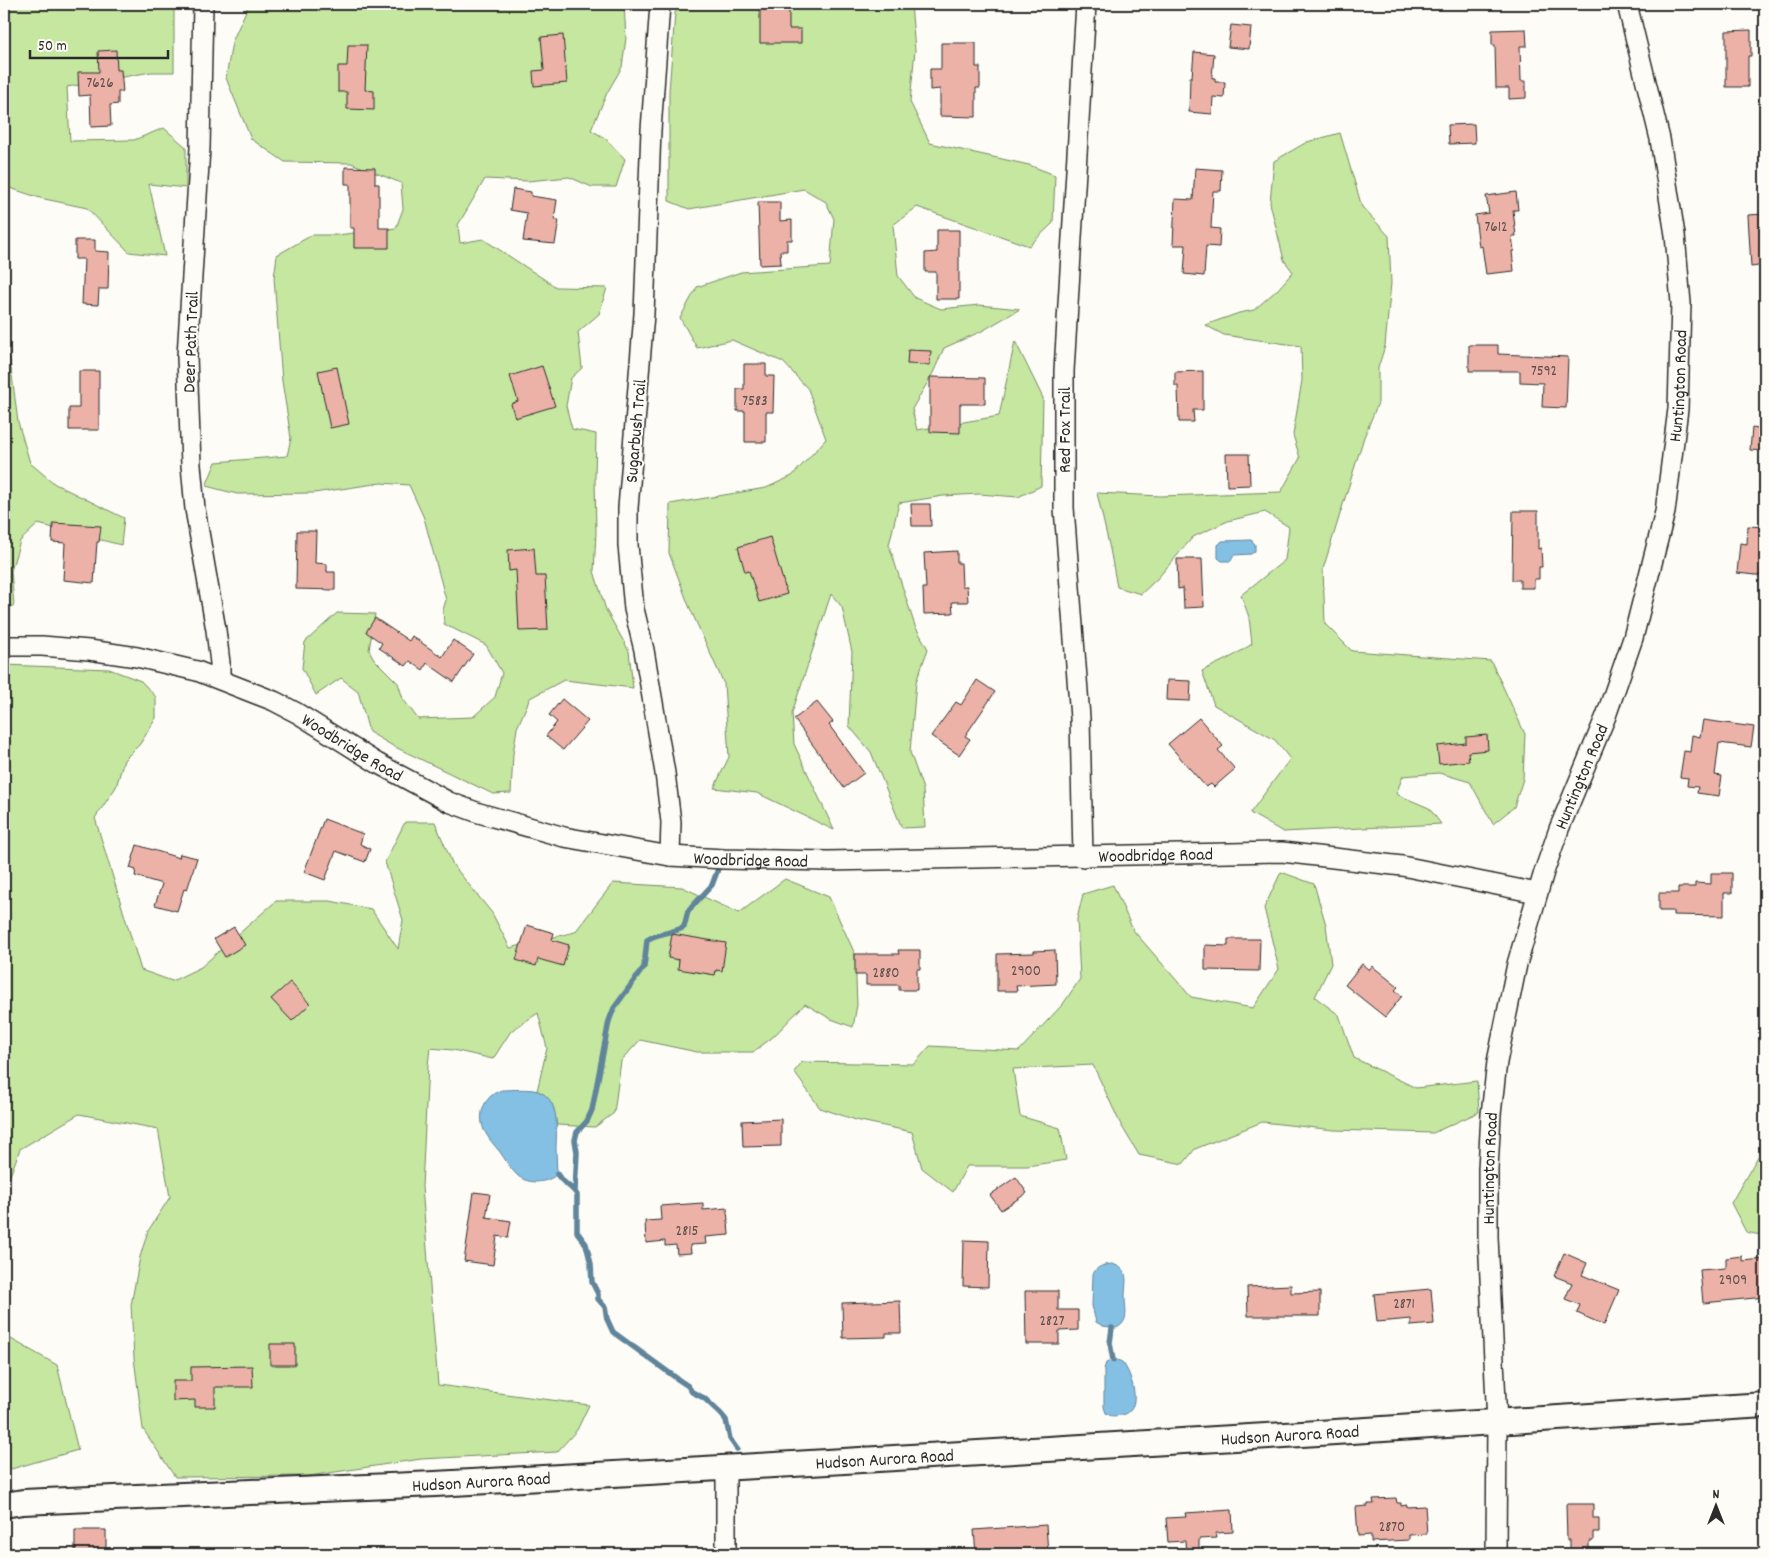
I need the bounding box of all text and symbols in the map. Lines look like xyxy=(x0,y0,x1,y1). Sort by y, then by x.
scale bar xyxy=(30,28,168,60)
text: 50 m xyxy=(38,36,67,58)
house number: 7626 xyxy=(86,73,114,95)
house number: 7612 xyxy=(1485,217,1507,239)
street label: Deer Path Trail xyxy=(178,290,207,393)
street label: Huntington Road xyxy=(1664,329,1695,444)
house number: 7592 xyxy=(1531,361,1557,383)
street label: Sugarbush Trail xyxy=(621,378,655,484)
street label: Red Fox Trail xyxy=(1054,386,1079,473)
house number: 7583 xyxy=(742,391,768,413)
street label: Woodbridge Road xyxy=(296,709,407,790)
street label: Huntington Road xyxy=(1550,721,1616,834)
street label: Woodbridge Road xyxy=(1098,843,1213,871)
street label: Woodbridge Road xyxy=(693,847,808,876)
house number: 2900 xyxy=(1011,961,1041,983)
house number: 2880 xyxy=(873,963,899,985)
street label: Huntington Road xyxy=(1478,1112,1506,1224)
house number: 2815 xyxy=(676,1221,698,1243)
house number: 2909 xyxy=(1719,1270,1747,1292)
house number: 2871 xyxy=(1393,1294,1415,1316)
house number: 2827 xyxy=(1040,1311,1065,1333)
street label: Hudson Aurora Road xyxy=(1220,1421,1360,1454)
street label: Hudson Aurora Road xyxy=(815,1445,955,1478)
street label: Hudson Aurora Road xyxy=(412,1468,551,1500)
north arrow xyxy=(1692,1480,1742,1530)
text: N xyxy=(1713,1485,1720,1505)
house number: 2870 xyxy=(1379,1517,1405,1539)

